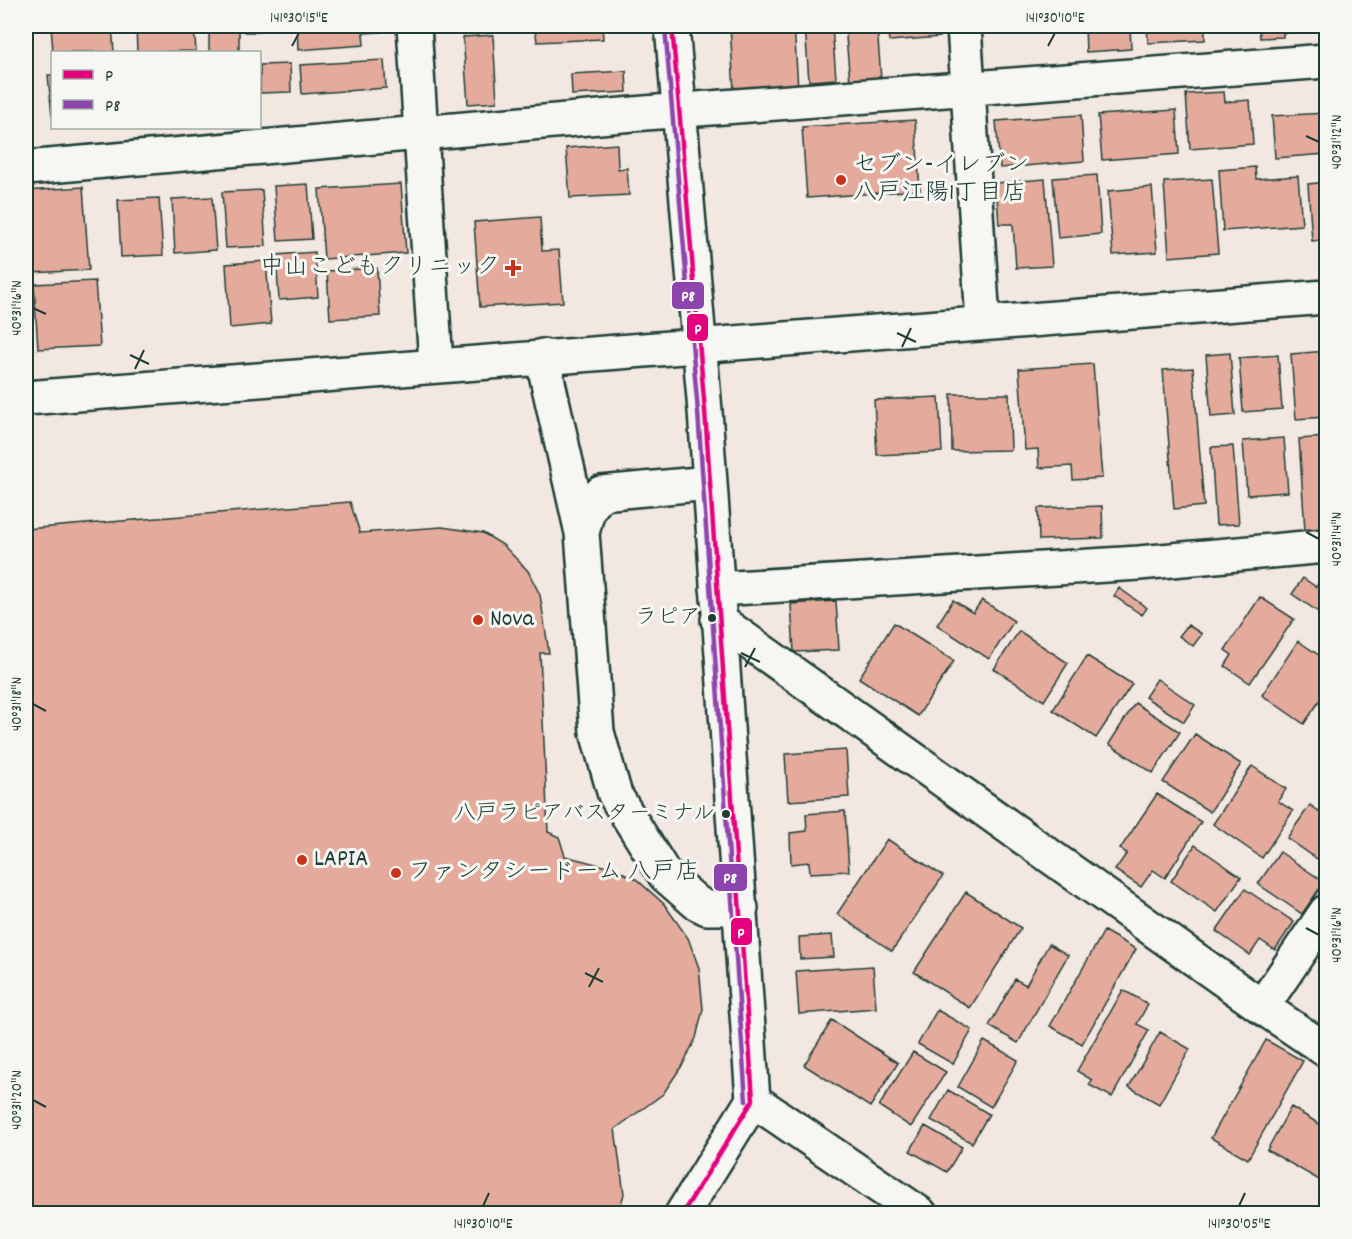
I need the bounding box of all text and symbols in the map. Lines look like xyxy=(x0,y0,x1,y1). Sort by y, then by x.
text: 141°30'15"E xyxy=(270,8,328,30)
text: 141°30'10"E xyxy=(1025,8,1085,30)
legend xyxy=(51,51,261,129)
text: P xyxy=(105,65,113,90)
text: P8 xyxy=(105,95,120,120)
text: 40°31'12"N xyxy=(1327,115,1349,169)
place label: セブン-イレブン 八戸江陽1丁目店 xyxy=(853,149,1029,211)
marker: セブン-イレブン 八戸江陽1丁目店 xyxy=(834,173,848,187)
place label: 中山こどもクリニック xyxy=(260,251,500,285)
marker: 中山こどもクリニック xyxy=(504,259,522,277)
text: 40°31'16"N xyxy=(7,280,29,336)
line badge: P8 xyxy=(671,281,705,310)
text: P8 xyxy=(681,286,695,309)
line badge: P xyxy=(686,313,709,342)
text: P xyxy=(694,319,702,342)
text: 40°31'14"N xyxy=(1327,512,1349,566)
place label: Nova xyxy=(490,603,535,637)
place label: ラピア xyxy=(635,603,701,634)
marker: ラピア xyxy=(706,612,718,624)
marker: Nova xyxy=(471,613,485,627)
text: 40°31'18"N xyxy=(7,677,29,731)
place label: 八戸ラピアバスターミナル xyxy=(454,799,715,830)
marker: 八戸ラピアバスターミナル xyxy=(720,808,732,820)
place label: LAPIA xyxy=(314,843,368,877)
marker: LAPIA xyxy=(295,853,309,867)
place label: ファンタシードーム 八戸店 xyxy=(408,856,700,890)
line badge: P8 xyxy=(713,863,748,892)
marker: ファンタシードーム 八戸店 xyxy=(389,866,403,880)
text: P8 xyxy=(723,868,737,891)
text: 40°31'16"N xyxy=(1327,907,1349,963)
line badge: P xyxy=(730,917,753,946)
text: P xyxy=(737,923,745,946)
text: 40°31'20"N xyxy=(7,1070,29,1130)
text: 141°30'10"E xyxy=(453,1214,513,1236)
text: 141°30'05"E xyxy=(1208,1214,1271,1236)

